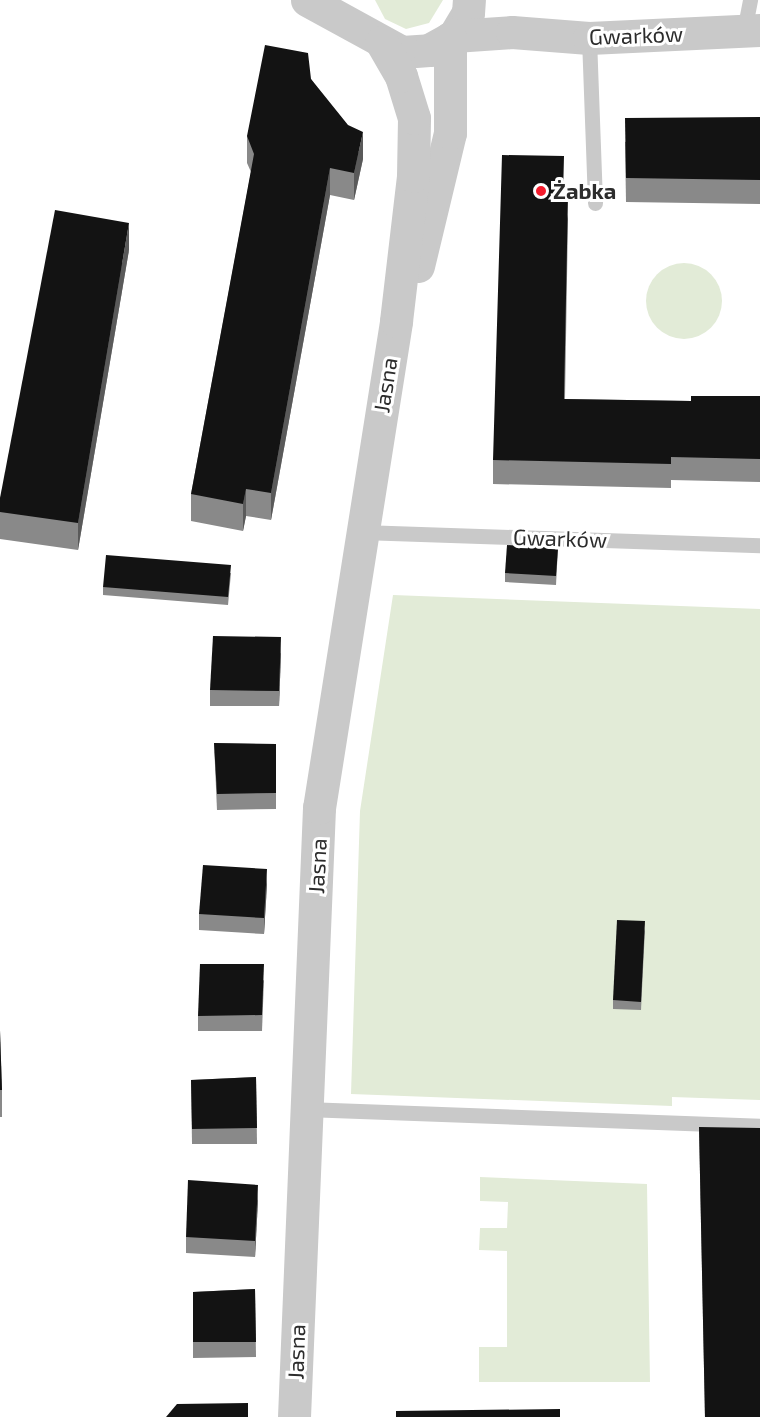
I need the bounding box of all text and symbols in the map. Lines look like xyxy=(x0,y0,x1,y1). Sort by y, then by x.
street label: Gwarków xyxy=(588,20,684,50)
place label: Żabka xyxy=(553,178,616,204)
marker: Żabka xyxy=(534,184,548,198)
street label: Jasna xyxy=(368,355,402,415)
street label: Gwarków xyxy=(512,523,608,553)
street label: Jasna xyxy=(302,838,332,894)
street label: Jasna xyxy=(282,1324,310,1380)

